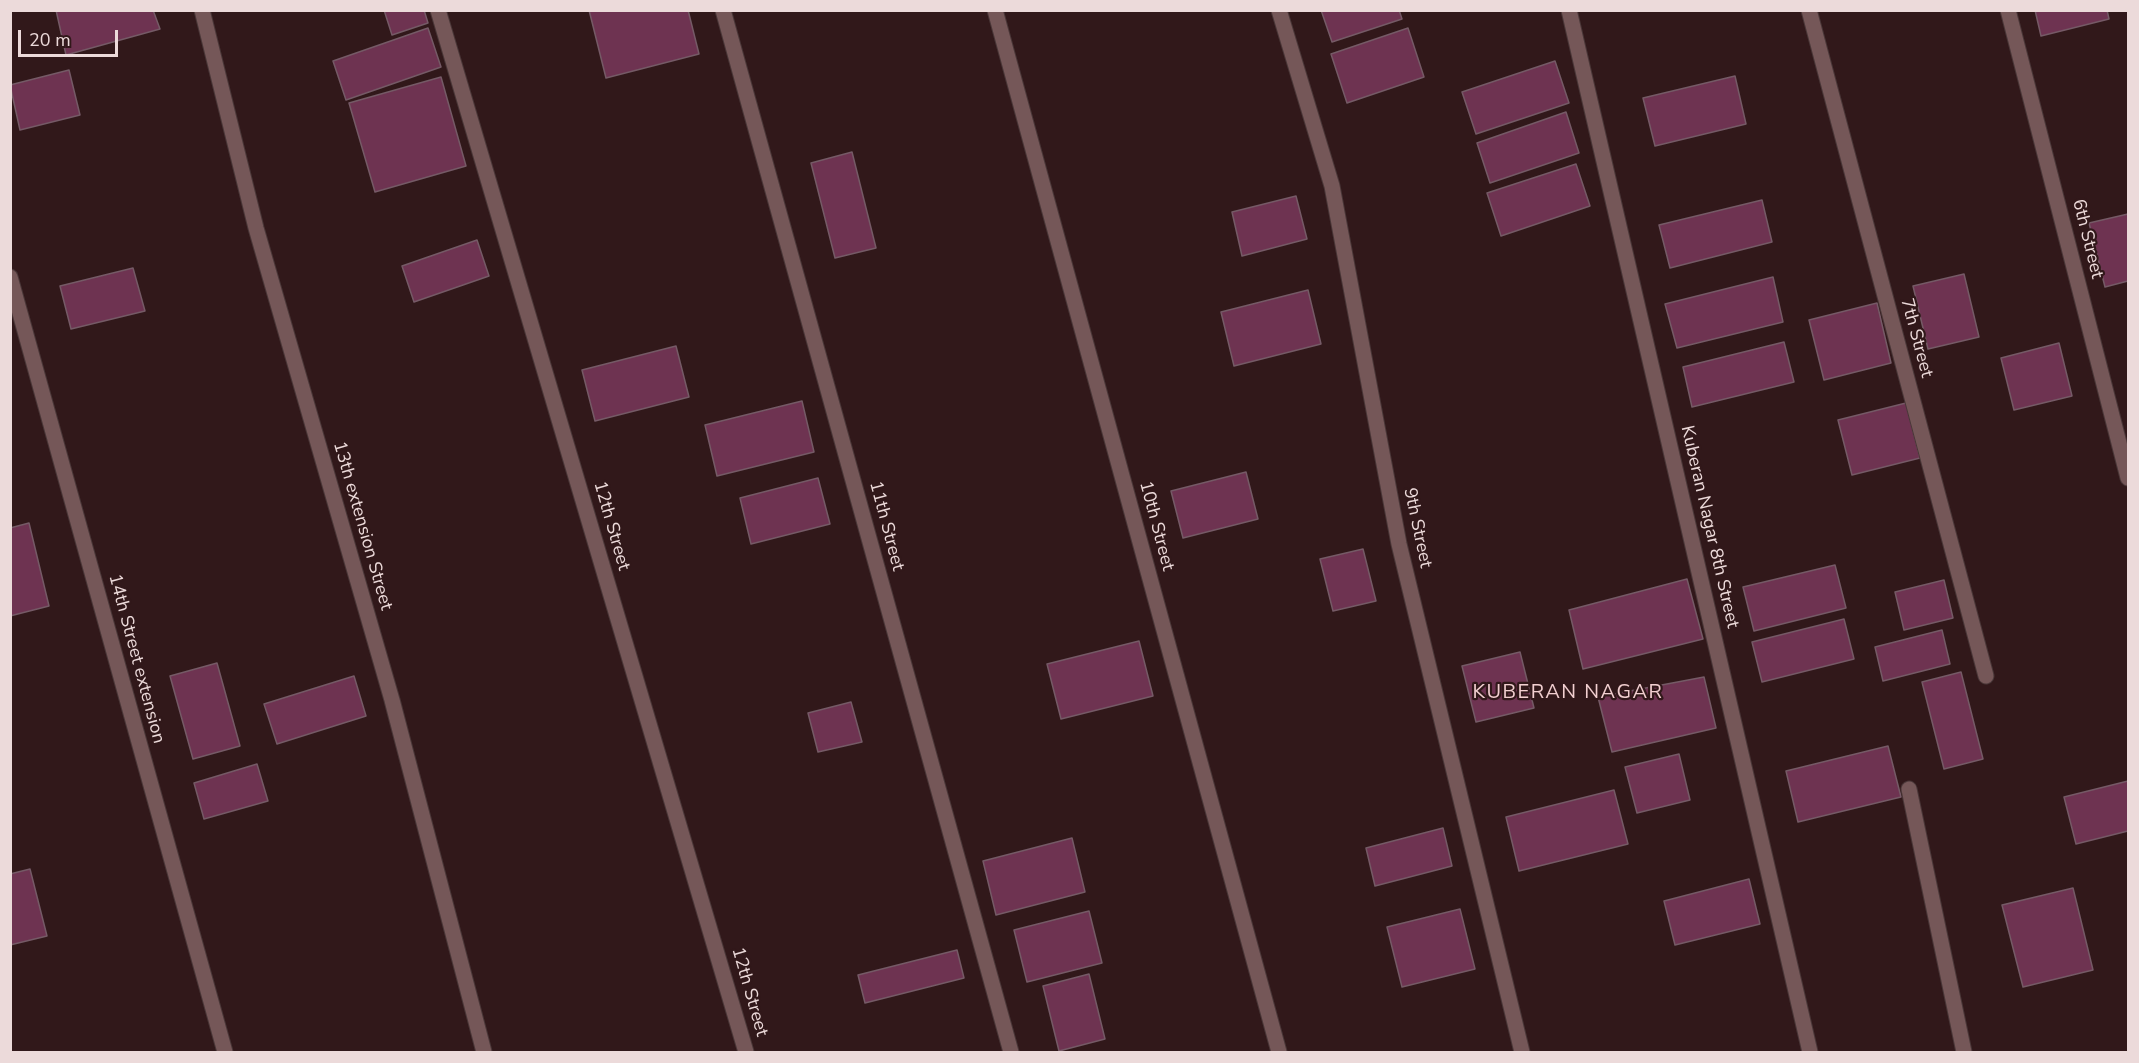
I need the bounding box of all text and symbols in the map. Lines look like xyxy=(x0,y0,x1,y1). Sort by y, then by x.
scale bar xyxy=(21,18,122,56)
text: 20 m xyxy=(29,28,71,52)
street label: 6th Street xyxy=(2067,197,2107,281)
street label: 7th Street xyxy=(1895,296,1937,380)
street label: Kuberan Nagar 8th Street xyxy=(1675,424,1743,630)
street label: 13th extension Street xyxy=(328,439,396,613)
street label: 12th Street xyxy=(588,479,634,573)
street label: 11th Street xyxy=(864,479,908,573)
street label: 10th Street xyxy=(1134,479,1178,573)
street label: 9th Street xyxy=(1398,486,1436,570)
street label: 14th Street extension xyxy=(103,572,169,746)
district label: KUBERAN NAGAR xyxy=(1473,681,1663,705)
street label: 12th Street xyxy=(726,945,772,1039)

